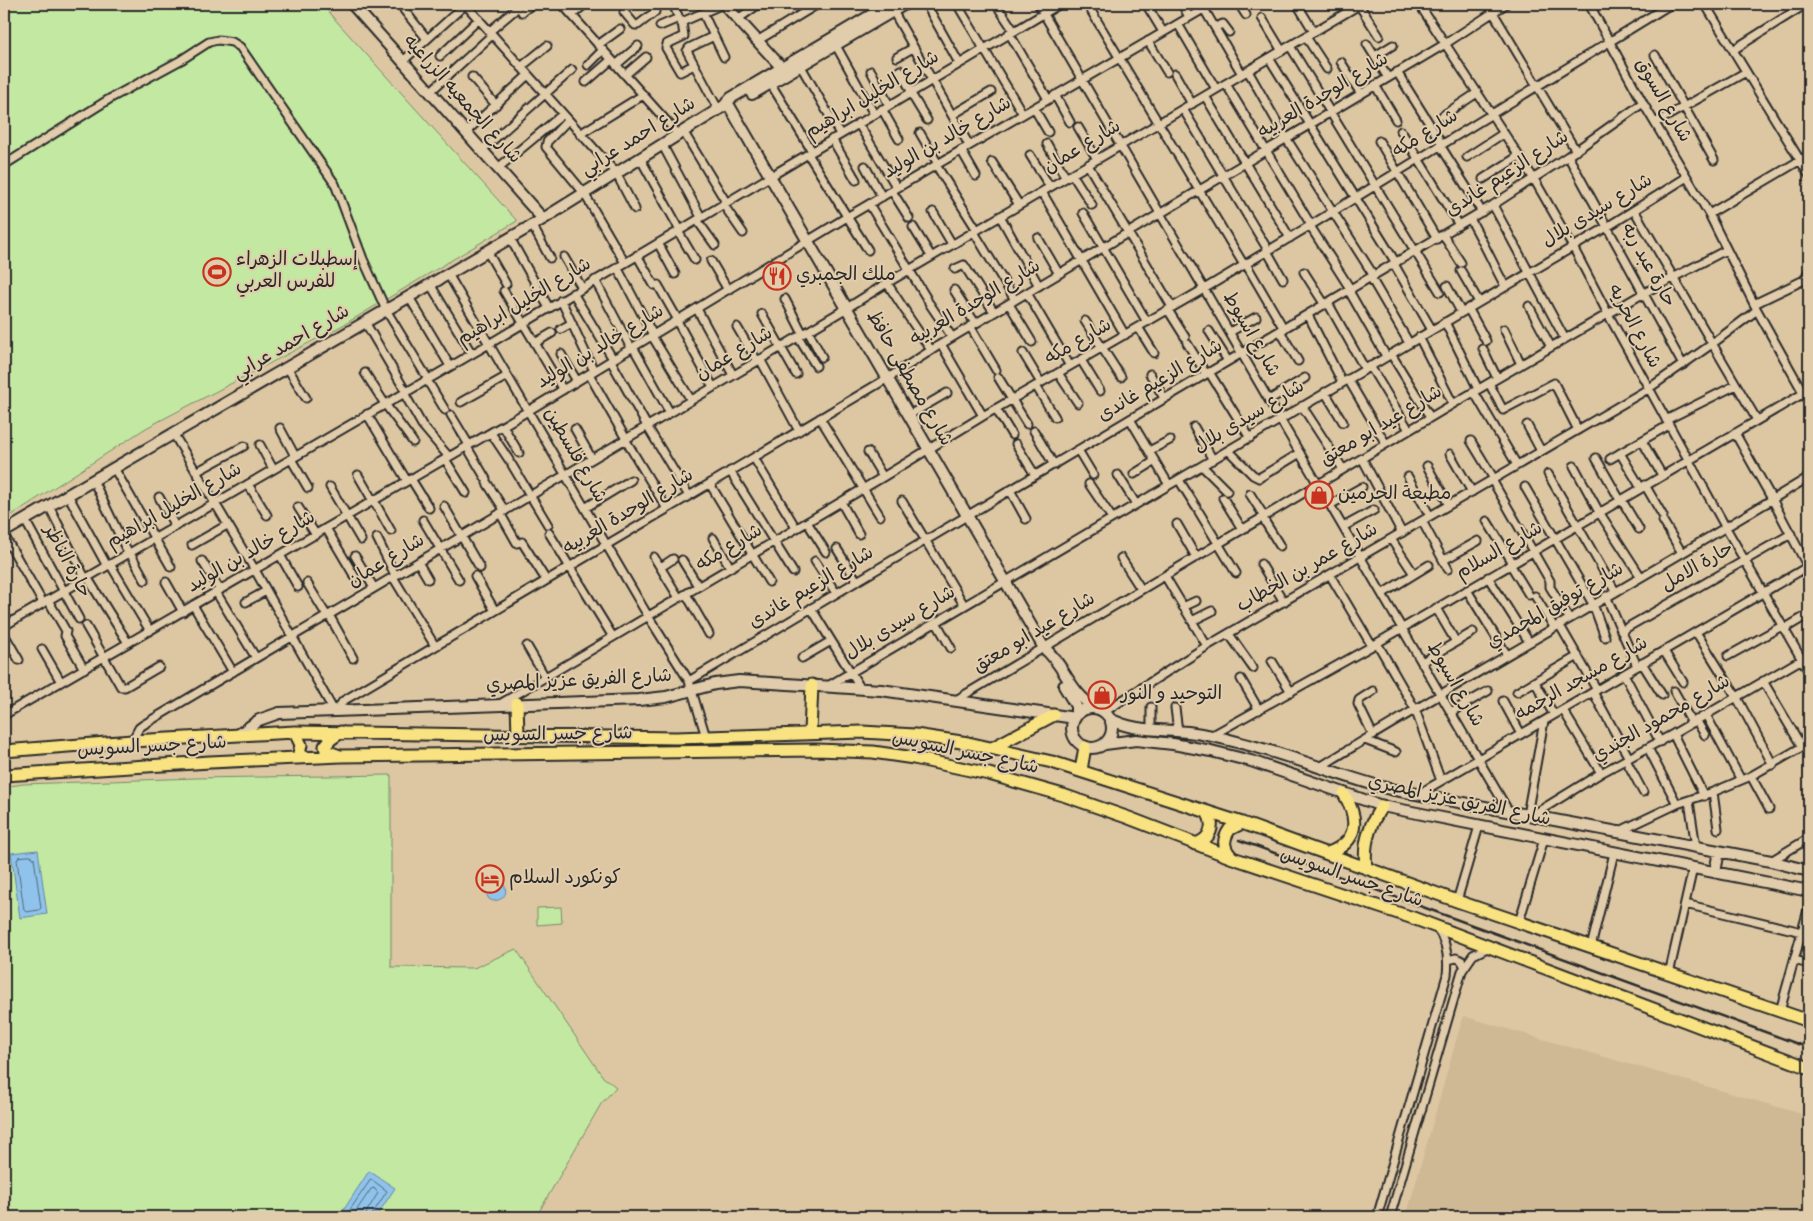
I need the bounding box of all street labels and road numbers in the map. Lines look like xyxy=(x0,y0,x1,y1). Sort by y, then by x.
street label: شارع الجمعيه الزراعيه xyxy=(395,29,527,171)
street label: شارع الخليل ابراهيم xyxy=(801,45,945,147)
street label: شارع الوحدة العربيه xyxy=(1253,47,1395,147)
street label: شارع السوق xyxy=(1627,54,1697,148)
street label: شارع خالد بن الوليد xyxy=(879,91,1017,187)
street label: شارع احمد عرابي xyxy=(576,92,702,184)
street label: شارع مكه xyxy=(1388,104,1464,166)
street label: شارع عمان xyxy=(1039,114,1127,182)
street label: شارع الزعيم غاندى xyxy=(1441,125,1575,225)
street label: شارع سيدى بلال xyxy=(1537,168,1659,256)
street label: حارة عبد ربه xyxy=(1613,219,1681,313)
street label: شارع الخليل ابراهيم xyxy=(453,252,597,354)
street label: شارع الوحدة العربيه xyxy=(905,254,1047,354)
street label: شارع الحريه xyxy=(1600,280,1666,374)
street label: شارع اسيوط xyxy=(1215,287,1285,383)
street label: شارع خالد بن الوليد xyxy=(532,299,670,397)
street label: شارع احمد عرابي xyxy=(228,300,356,388)
street label: شارع مصطفى حافظ xyxy=(858,306,958,452)
street label: شارع مكه xyxy=(1040,313,1118,373)
street label: شارع عمان xyxy=(691,321,779,389)
street label: شارع الزعيم غاندى xyxy=(1093,334,1229,430)
street label: شارع سيدى بلال xyxy=(1189,374,1311,462)
street label: شارع عيد ابو معتق xyxy=(1316,380,1448,474)
street label: شارع فلسطين xyxy=(536,403,612,509)
street label: شارع الخليل ابراهيم xyxy=(102,457,248,557)
street label: شارع الوحدة العربيه xyxy=(558,463,700,563)
street label: شارع خالد بن الوليد xyxy=(183,505,321,601)
street label: شارع السلام xyxy=(1452,516,1548,588)
street label: شارع عمر بن الخطاب xyxy=(1232,517,1384,621)
street label: حارة الناظر xyxy=(35,519,97,603)
street label: شارع مكه xyxy=(692,519,768,579)
street label: شارع عمان xyxy=(343,528,431,596)
street label: حارة الامل xyxy=(1657,536,1739,600)
street label: شارع الزعيم غاندى xyxy=(744,541,880,637)
street label: شارع توفيق المحمدي xyxy=(1483,557,1629,657)
street label: شارع سيدى بلال xyxy=(840,580,962,668)
street label: شارع عيد ابو معتق xyxy=(969,587,1101,681)
street label: شارع مسجد الرحمه xyxy=(1510,631,1654,729)
street label: شارع اسيوط xyxy=(1419,637,1489,733)
street label: شارع الفريق عزيز المصري xyxy=(485,664,673,700)
street label: شارع محمود الجندي xyxy=(1588,669,1736,771)
street label: شارع جسر السويس xyxy=(483,721,633,751)
street label: شارع جسر السويس xyxy=(889,725,1041,783)
street label: شارع جسر السويس xyxy=(77,731,227,765)
street label: شارع الفريق عزيز المصري xyxy=(1365,769,1553,835)
street label: شارع جسر السويس xyxy=(1276,842,1426,916)

